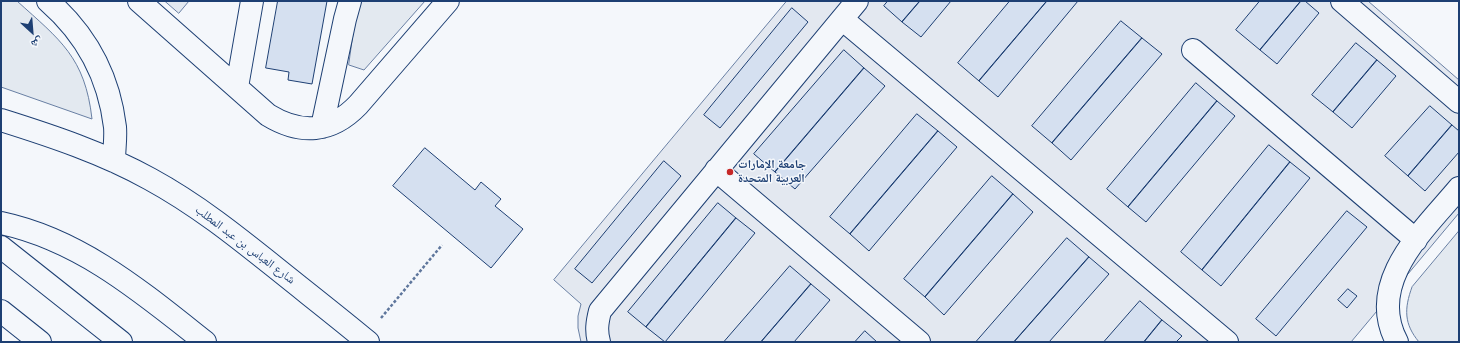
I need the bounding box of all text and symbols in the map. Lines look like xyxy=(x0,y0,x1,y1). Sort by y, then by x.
north arrow xyxy=(12,12,52,52)
text: ش xyxy=(29,35,45,51)
place label: جامعة الإمارات العربية المتحدة xyxy=(738,158,806,186)
marker: جامعة الإمارات العربية المتحدة xyxy=(725,167,735,177)
street label: شارع العباس بن عبد المطلب xyxy=(192,203,298,287)

